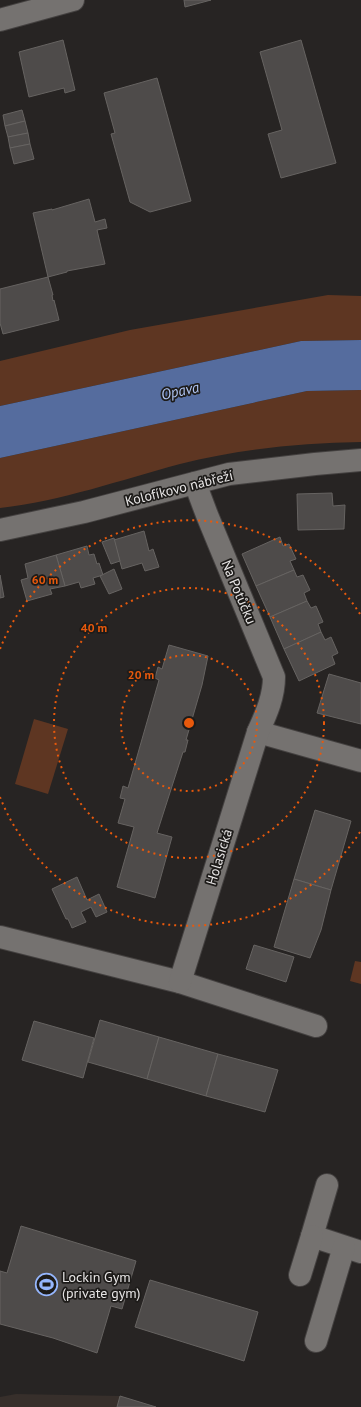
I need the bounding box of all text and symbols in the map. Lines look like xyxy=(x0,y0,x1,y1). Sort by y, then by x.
water label: Opava xyxy=(159,377,201,404)
street label: Kolofíkovo nábřeží xyxy=(123,466,235,510)
street label: Na Potůčku xyxy=(217,557,261,627)
text: 60 m xyxy=(32,572,58,587)
text: 40 m xyxy=(81,620,107,635)
text: 20 m xyxy=(128,667,154,682)
centre of rings xyxy=(182,716,196,730)
street label: Holasická xyxy=(202,827,236,887)
place label: Lockin Gym (private gym) xyxy=(62,1268,141,1302)
sports icon: Lockin Gym (private gym) xyxy=(34,1272,60,1298)

